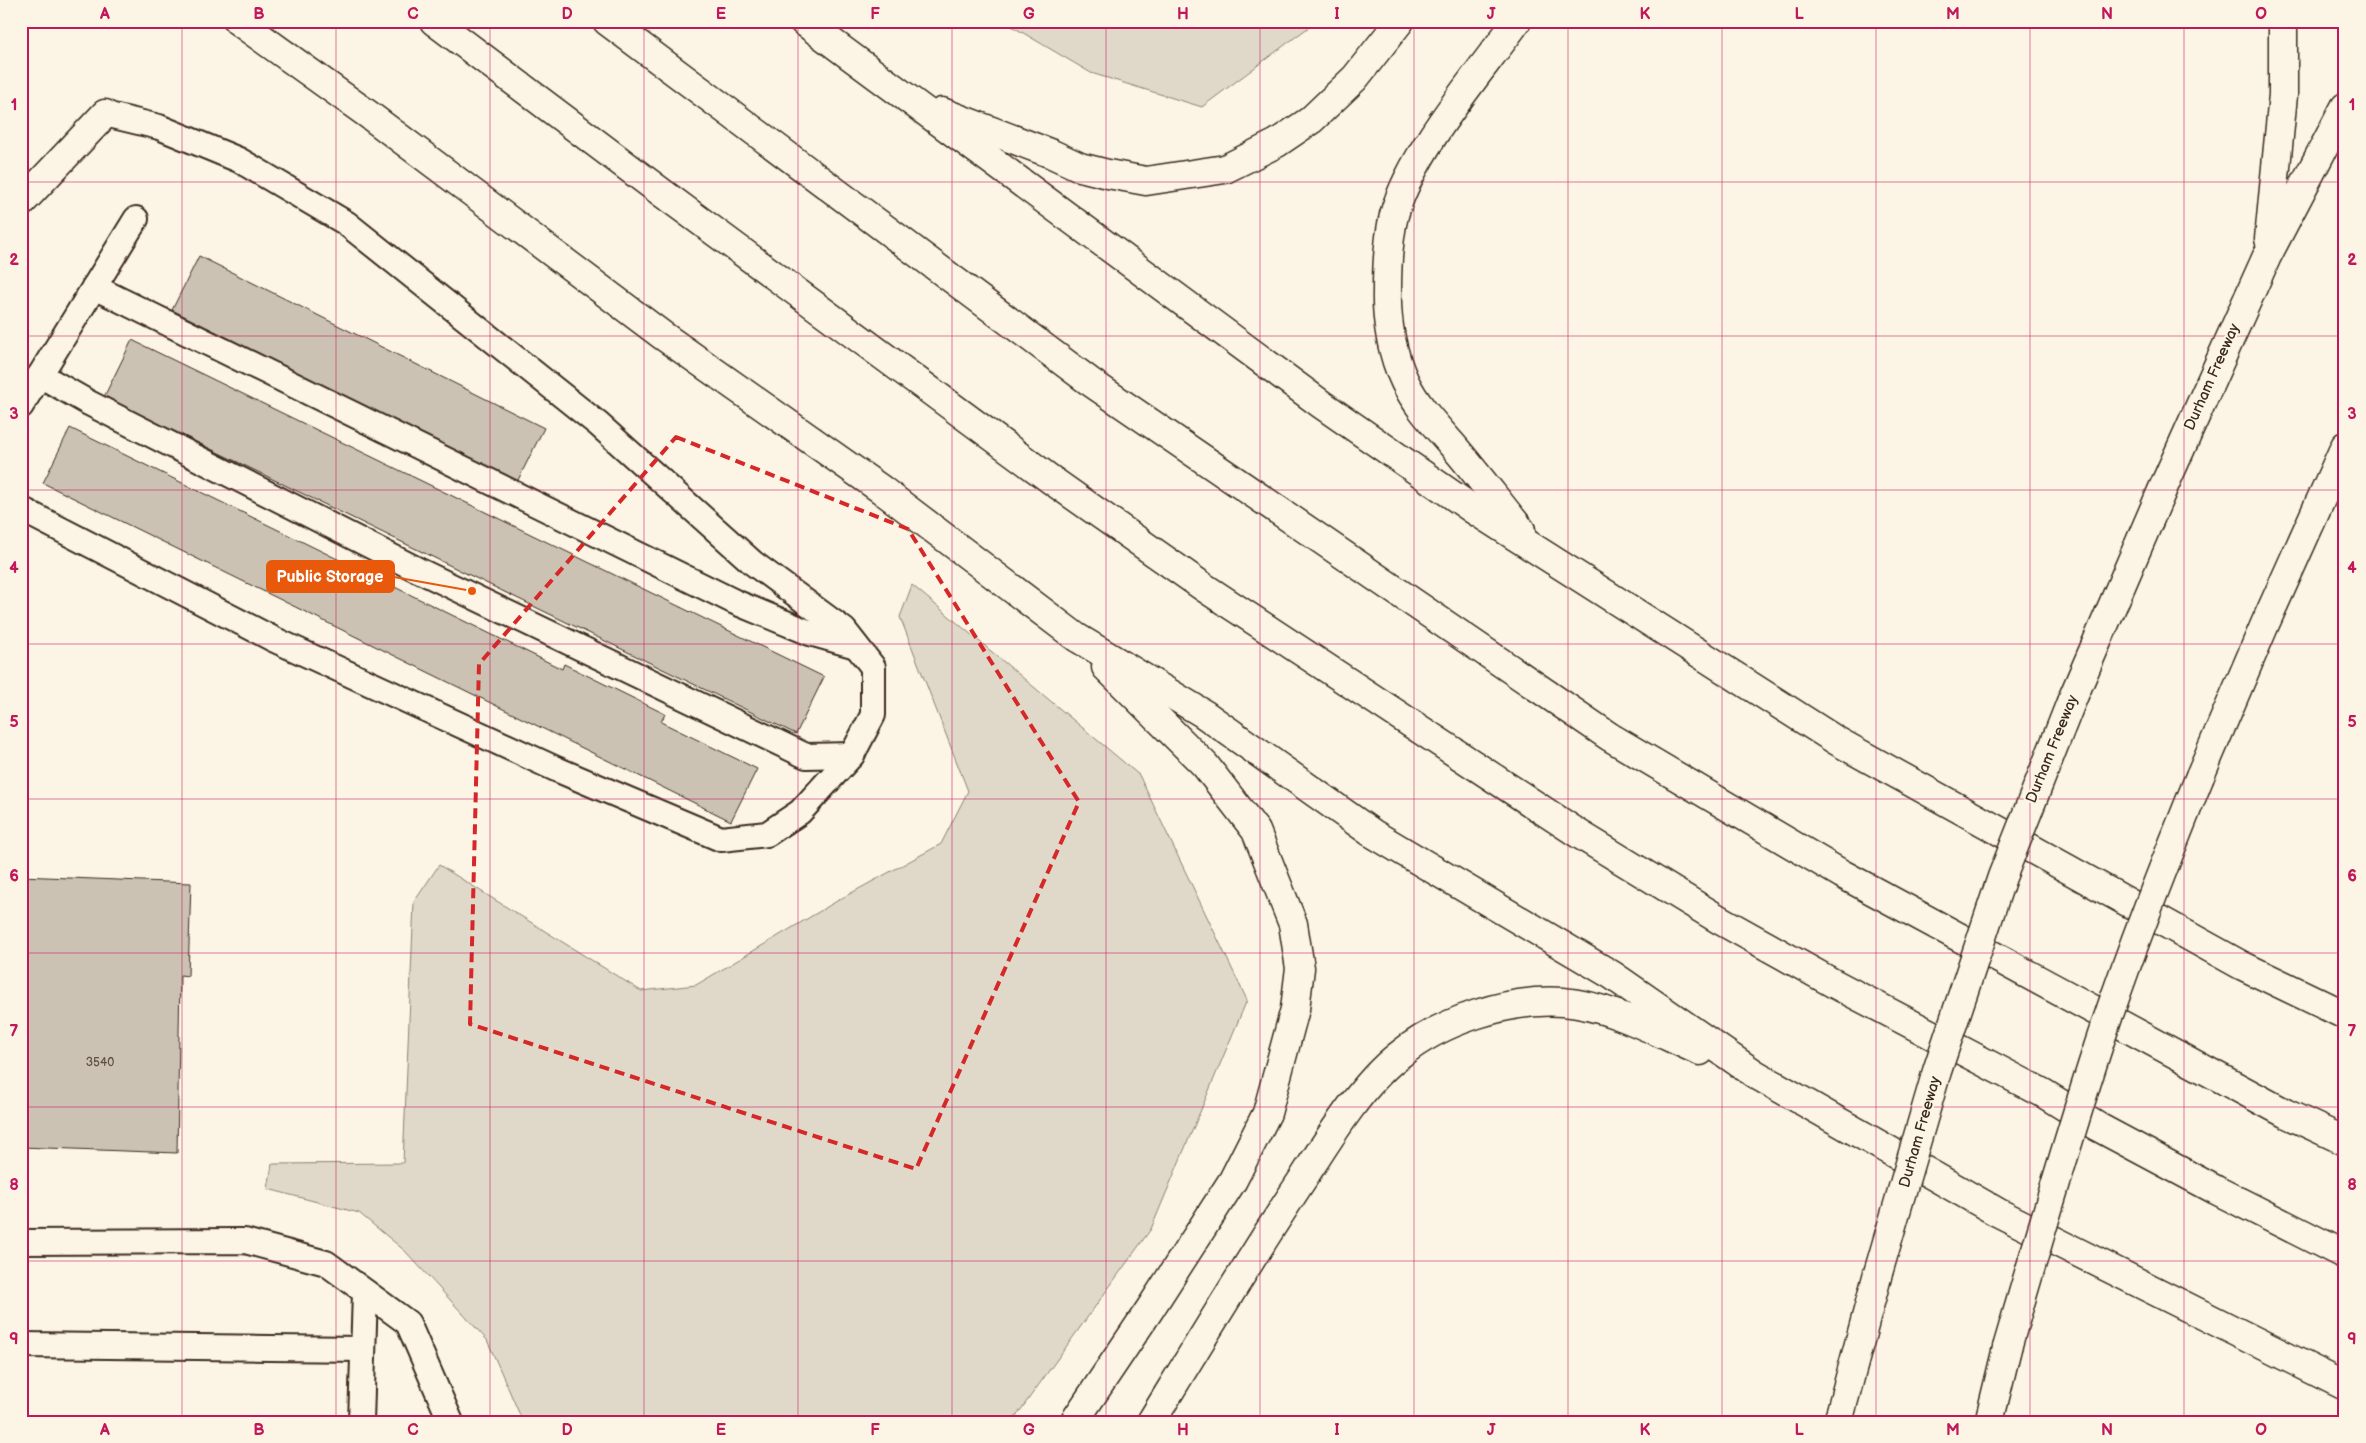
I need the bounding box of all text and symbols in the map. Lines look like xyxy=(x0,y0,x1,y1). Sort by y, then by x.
text: A xyxy=(99,5,110,24)
text: B xyxy=(253,5,265,24)
text: C xyxy=(407,5,419,24)
text: D xyxy=(561,5,573,24)
text: E xyxy=(716,5,726,24)
text: F xyxy=(870,5,880,24)
text: G xyxy=(1023,5,1035,24)
text: H xyxy=(1177,5,1189,24)
text: I xyxy=(1334,5,1340,24)
text: J xyxy=(1487,5,1496,24)
text: K xyxy=(1640,5,1651,24)
text: L xyxy=(1794,5,1804,24)
text: M xyxy=(1946,5,1960,24)
text: N xyxy=(2101,5,2113,24)
text: O xyxy=(2255,5,2267,24)
text: 1 xyxy=(11,96,17,115)
text: 1 xyxy=(2349,96,2355,115)
text: 2 xyxy=(9,251,19,270)
text: 2 xyxy=(2347,251,2357,270)
street label: Durham Freeway xyxy=(2180,320,2244,433)
text: 3 xyxy=(9,405,19,424)
text: 3 xyxy=(2347,405,2357,424)
text: 4 xyxy=(9,559,19,578)
text: 4 xyxy=(2347,559,2357,578)
callout: Public Storage xyxy=(267,561,394,592)
text: Public Storage xyxy=(277,568,383,587)
street label: Durham Freeway xyxy=(2022,692,2082,806)
text: 5 xyxy=(9,713,19,732)
text: 5 xyxy=(2347,713,2357,732)
text: 6 xyxy=(9,867,19,886)
text: 6 xyxy=(2347,867,2357,886)
text: 7 xyxy=(10,1022,19,1041)
text: 7 xyxy=(2348,1022,2357,1041)
house number: 3540 xyxy=(86,1055,114,1070)
street label: Durham Freeway xyxy=(1895,1074,1945,1190)
text: 8 xyxy=(9,1176,19,1195)
text: 8 xyxy=(2347,1176,2357,1195)
text: 9 xyxy=(9,1330,19,1349)
text: 9 xyxy=(2347,1330,2357,1349)
text: A xyxy=(99,1421,110,1440)
text: B xyxy=(253,1421,265,1440)
text: C xyxy=(407,1421,419,1440)
text: D xyxy=(561,1421,573,1440)
text: E xyxy=(716,1421,726,1440)
text: F xyxy=(870,1421,880,1440)
text: G xyxy=(1023,1421,1035,1440)
text: H xyxy=(1177,1421,1189,1440)
text: I xyxy=(1334,1421,1340,1440)
text: J xyxy=(1487,1421,1496,1440)
text: K xyxy=(1640,1421,1651,1440)
text: L xyxy=(1794,1421,1804,1440)
text: M xyxy=(1946,1421,1960,1440)
text: N xyxy=(2101,1421,2113,1440)
text: O xyxy=(2255,1421,2267,1440)

